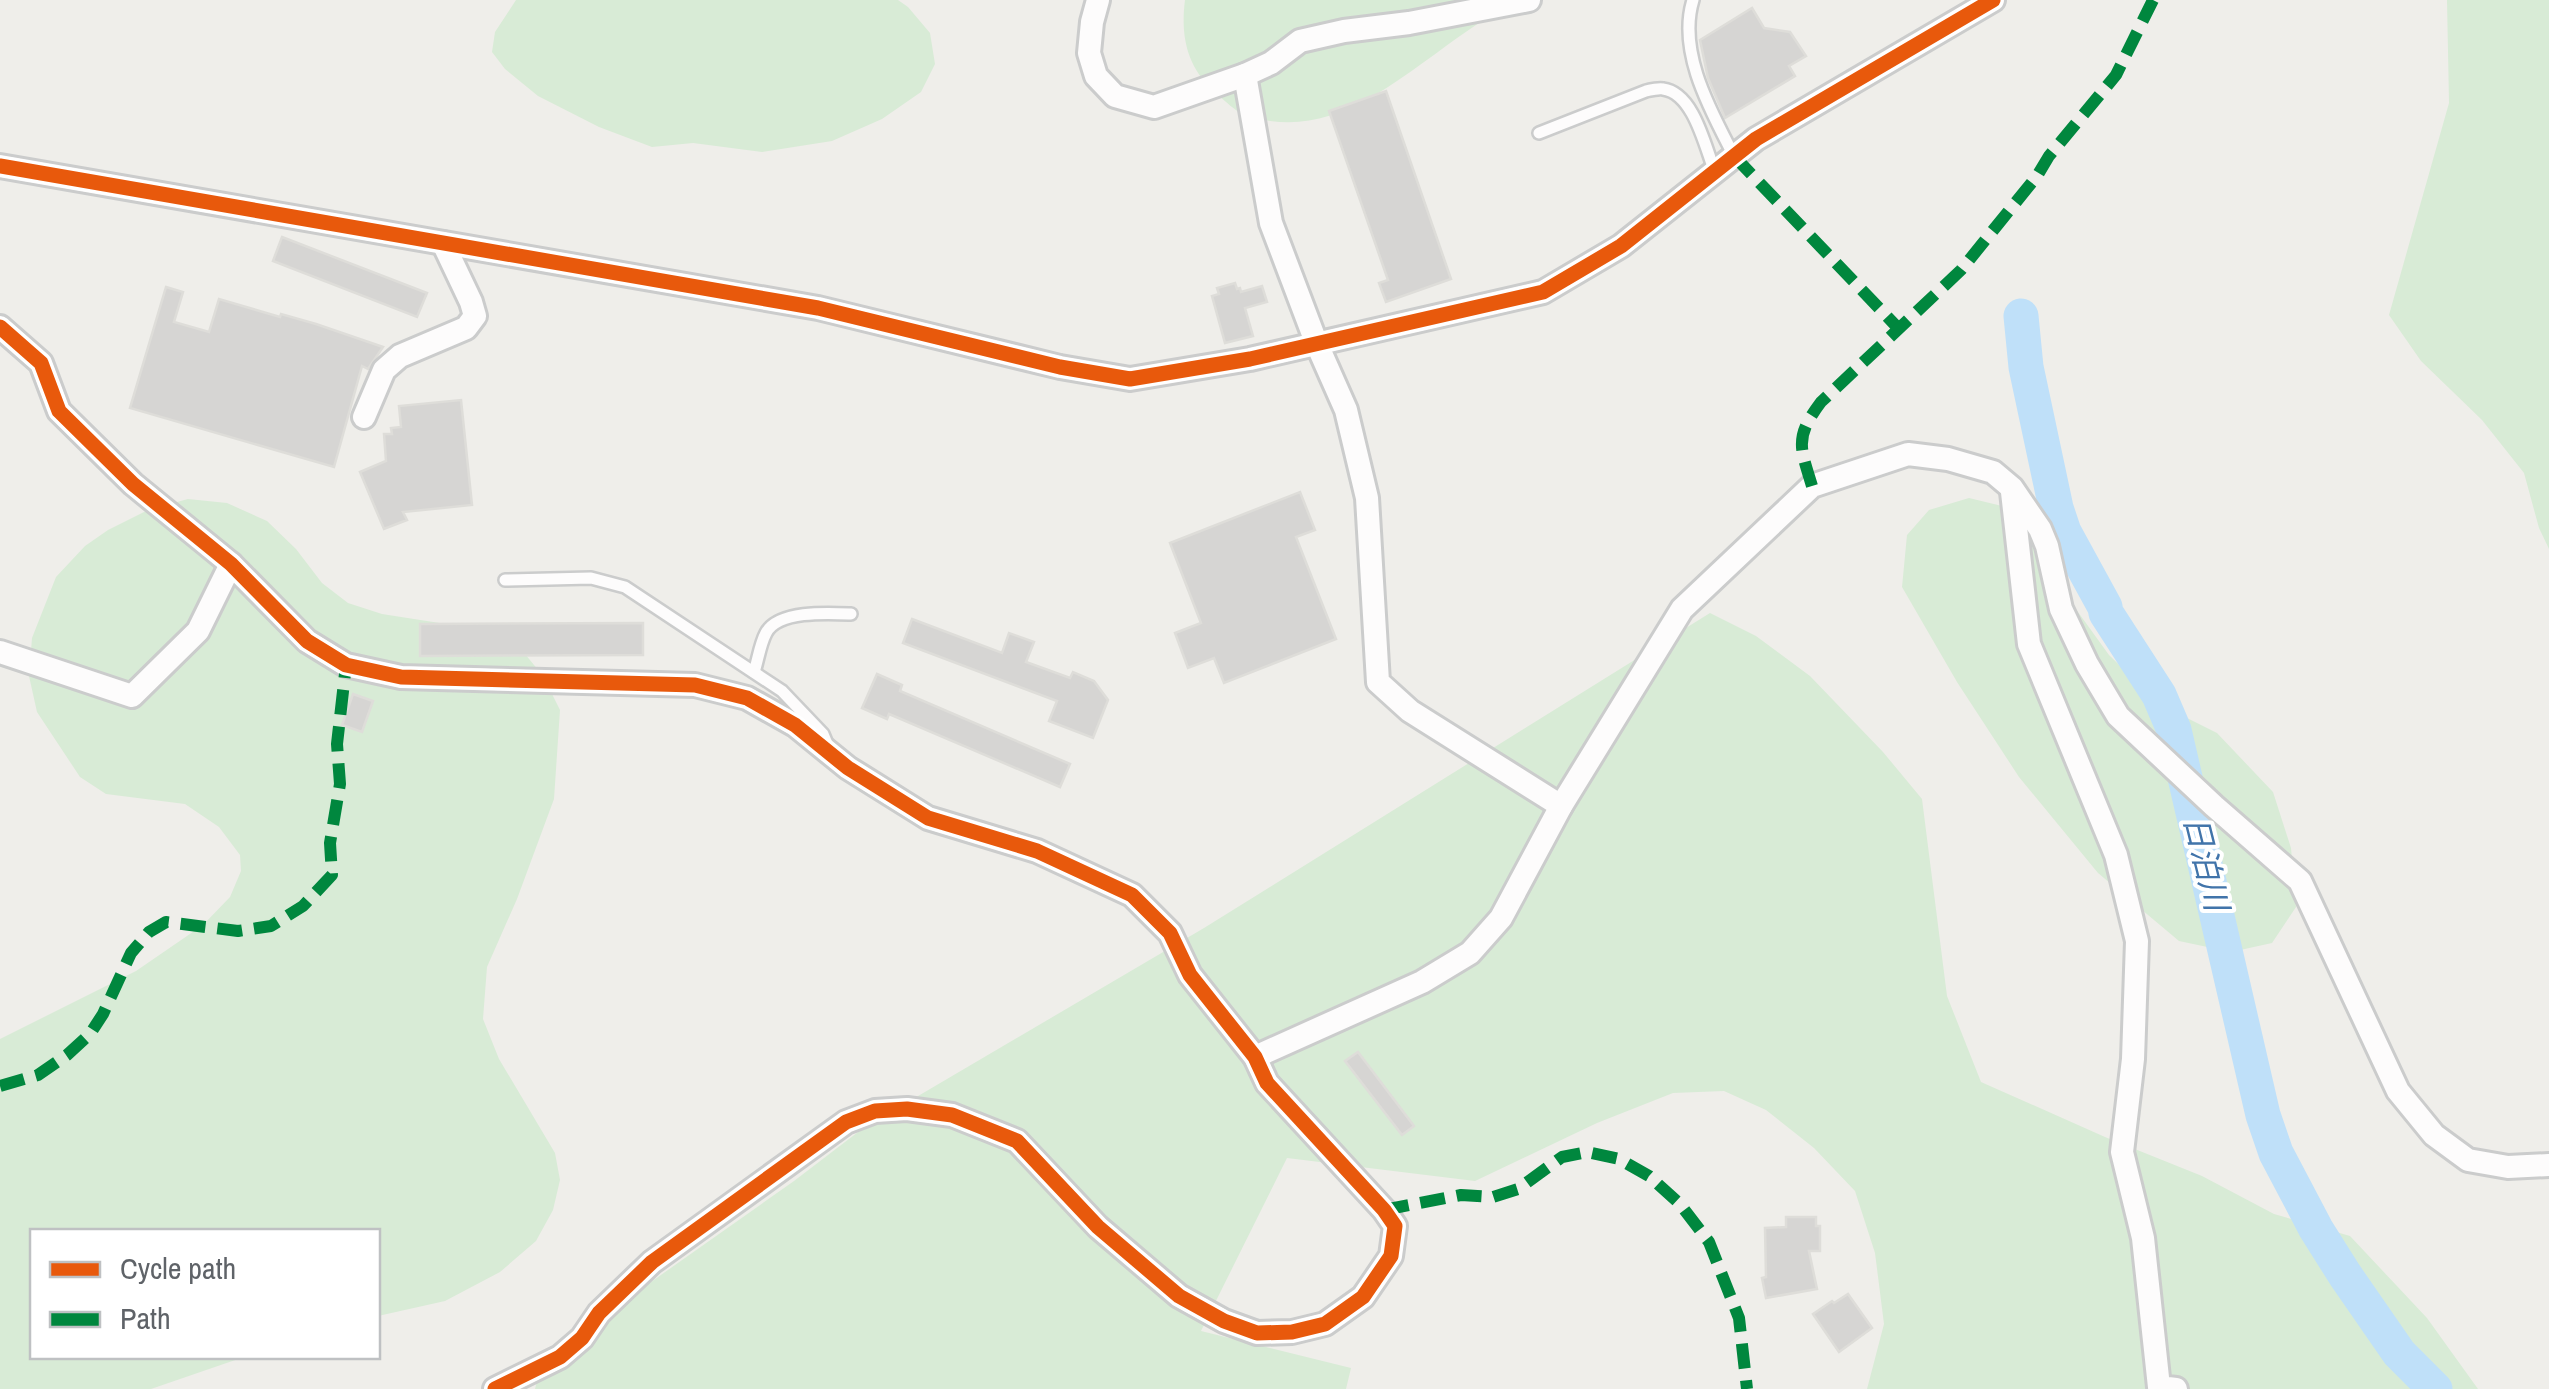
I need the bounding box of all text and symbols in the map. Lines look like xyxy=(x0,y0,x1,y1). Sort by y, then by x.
water label: 日泊川 xyxy=(2174,811,2240,918)
legend xyxy=(30,1229,380,1359)
text: Cycle path xyxy=(120,1248,236,1288)
text: Path xyxy=(120,1298,171,1338)

